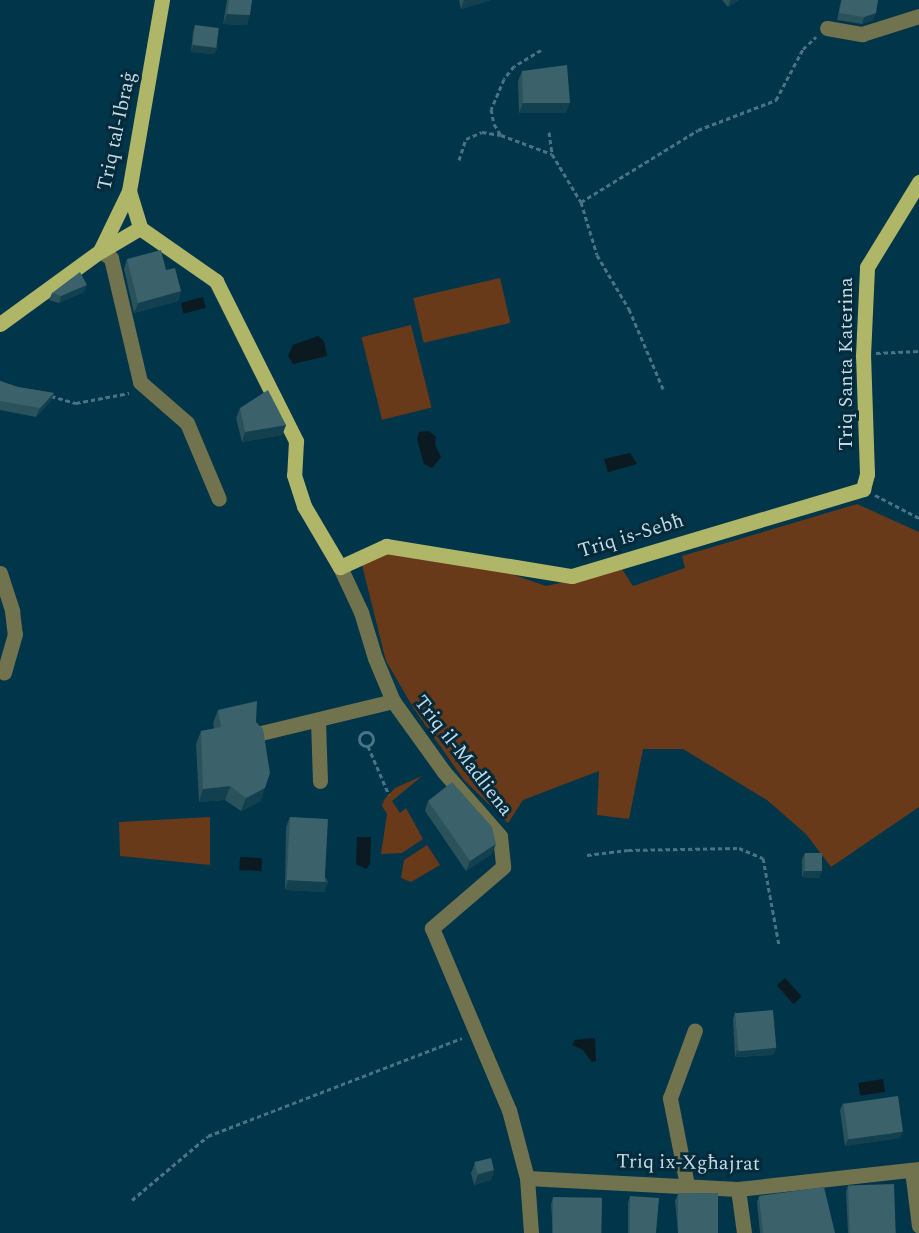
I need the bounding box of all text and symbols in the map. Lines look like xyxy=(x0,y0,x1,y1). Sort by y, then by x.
street label: Triq tal-Ibraġ xyxy=(93,69,141,193)
street label: Triq Santa Katerina xyxy=(834,277,858,451)
street label: Triq is-Sebħ xyxy=(575,509,687,563)
street label: Triq il-Madliena xyxy=(409,691,517,821)
street label: Triq ix-Xgħajrat xyxy=(616,1150,760,1176)

